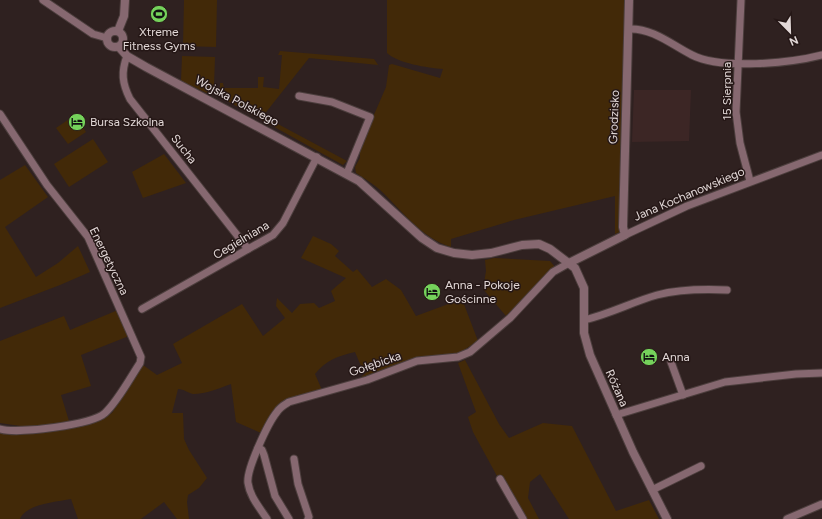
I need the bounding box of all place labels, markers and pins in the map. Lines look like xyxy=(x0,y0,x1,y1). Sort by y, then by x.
sports icon: Xtreme Fitness Gyms xyxy=(149,4,169,24)
place label: Xtreme Fitness Gyms xyxy=(123,25,196,53)
hotel icon: Bursa Szkolna xyxy=(67,112,87,132)
place label: Bursa Szkolna xyxy=(90,115,164,129)
place label: Anna - Pokoje Gościnne xyxy=(445,278,520,306)
hotel icon: Anna - Pokoje Gościnne xyxy=(422,282,442,302)
hotel icon: Anna xyxy=(639,347,659,367)
place label: Anna xyxy=(662,350,690,364)

